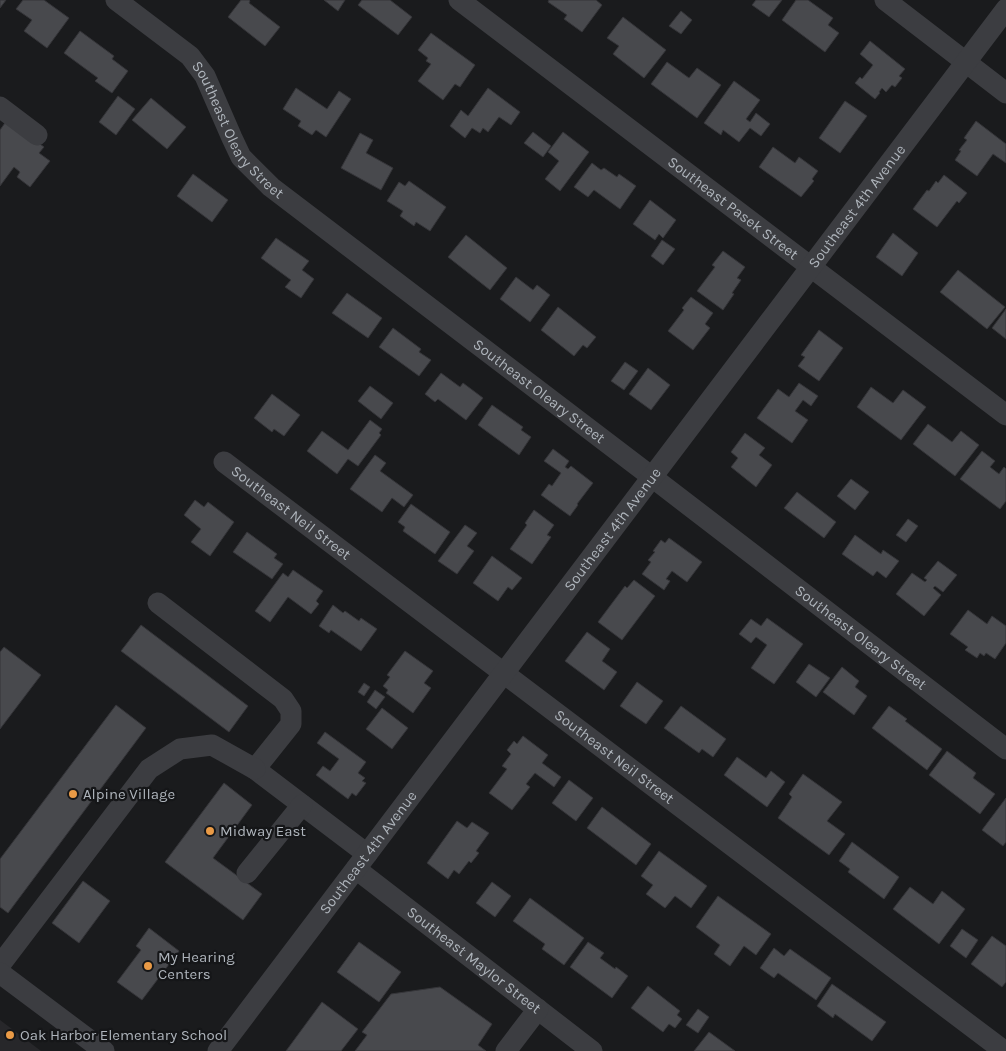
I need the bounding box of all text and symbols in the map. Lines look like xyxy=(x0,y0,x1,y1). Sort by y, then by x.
street label: Southeast Oleary Street xyxy=(188,57,288,203)
street label: Southeast 4th Avenue xyxy=(804,141,909,272)
street label: Southeast Pasek Street xyxy=(664,153,802,264)
street label: Southeast Oleary Street xyxy=(470,335,609,447)
street label: Southeast Neil Street xyxy=(228,462,355,564)
street label: Southeast 4th Avenue xyxy=(560,464,665,595)
street label: Southeast Oleary Street xyxy=(791,581,930,694)
street label: Southeast Neil Street xyxy=(551,706,678,808)
place label: Alpine Village xyxy=(83,785,175,803)
street label: Southeast 4th Avenue xyxy=(316,787,421,918)
marker: Alpine Village xyxy=(67,788,79,800)
place label: Midway East xyxy=(220,822,306,840)
marker: Midway East xyxy=(204,825,216,837)
street label: Southeast Maylor Street xyxy=(403,903,545,1018)
place label: My Hearing Centers xyxy=(158,948,235,983)
marker: My Hearing Centers xyxy=(142,960,154,972)
place label: Oak Harbor Elementary School xyxy=(20,1026,227,1044)
marker: Oak Harbor Elementary School xyxy=(4,1029,16,1041)

